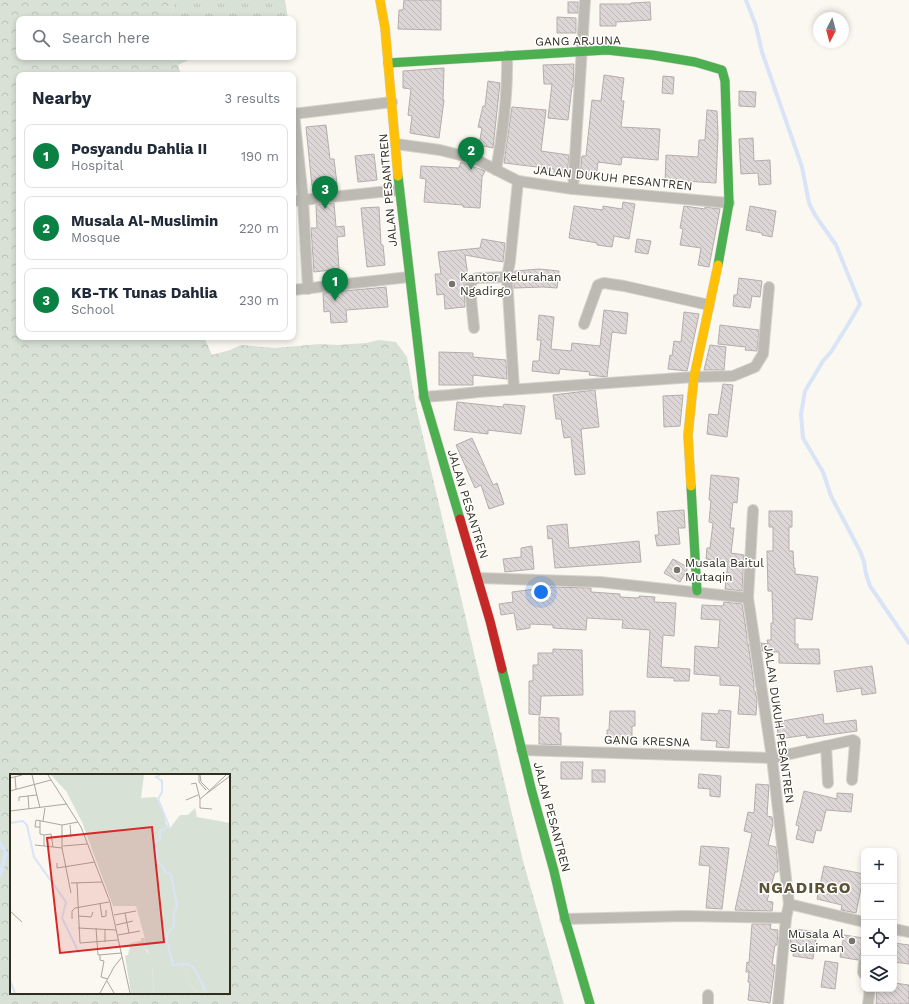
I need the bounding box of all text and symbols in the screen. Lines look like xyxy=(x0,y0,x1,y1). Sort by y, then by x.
north arrow xyxy=(813,12,849,48)
search box xyxy=(16,16,296,60)
icon: search xyxy=(30,27,52,49)
text: Search here xyxy=(62,29,150,47)
street label: GANG ARJUNA xyxy=(535,33,621,49)
text: Nearby xyxy=(32,88,91,108)
text: 3 results xyxy=(225,91,280,106)
street label: JALAN PESANTREN xyxy=(376,133,400,247)
pin: 2 xyxy=(458,137,484,170)
text: Posyandu Dahlia II xyxy=(71,140,207,158)
text: 1 xyxy=(43,149,49,164)
text: 190 m xyxy=(241,149,279,164)
text: Hospital xyxy=(71,158,123,173)
street label: JALAN DUKUH PESANTREN xyxy=(533,163,693,193)
pin: 3 xyxy=(312,176,338,209)
text: Musala Al-Muslimin xyxy=(71,212,218,230)
text: 2 xyxy=(42,221,50,236)
text: 220 m xyxy=(239,221,279,236)
text: Mosque xyxy=(71,230,120,245)
pin: 1 xyxy=(322,268,348,301)
place label: Kantor Kelurahan Ngadirgo xyxy=(460,270,561,298)
marker: Kantor Kelurahan Ngadirgo xyxy=(447,279,457,289)
text: KB-TK Tunas Dahlia xyxy=(71,284,218,302)
text: 3 xyxy=(42,293,50,308)
text: 230 m xyxy=(239,293,279,308)
text: School xyxy=(71,302,114,317)
street label: JALAN PESANTREN xyxy=(445,448,491,560)
place label: Musala Baitul Mutaqin xyxy=(685,556,764,584)
marker: Musala Baitul Mutaqin xyxy=(672,565,682,575)
your location xyxy=(531,582,551,602)
street label: JALAN DUKUH PESANTREN xyxy=(761,644,797,804)
street label: GANG KRESNA xyxy=(604,733,690,750)
street label: JALAN PESANTREN xyxy=(531,760,573,874)
inset map xyxy=(10,774,230,994)
map controls xyxy=(861,848,897,992)
button: + xyxy=(861,848,897,884)
district label: NGADIRGO xyxy=(758,878,852,897)
button: − xyxy=(861,884,897,920)
button: locate xyxy=(861,920,897,956)
place label: Musala Al Sulaiman xyxy=(788,927,844,955)
marker: Musala Al Sulaiman xyxy=(847,936,857,946)
button: layers xyxy=(861,956,897,992)

